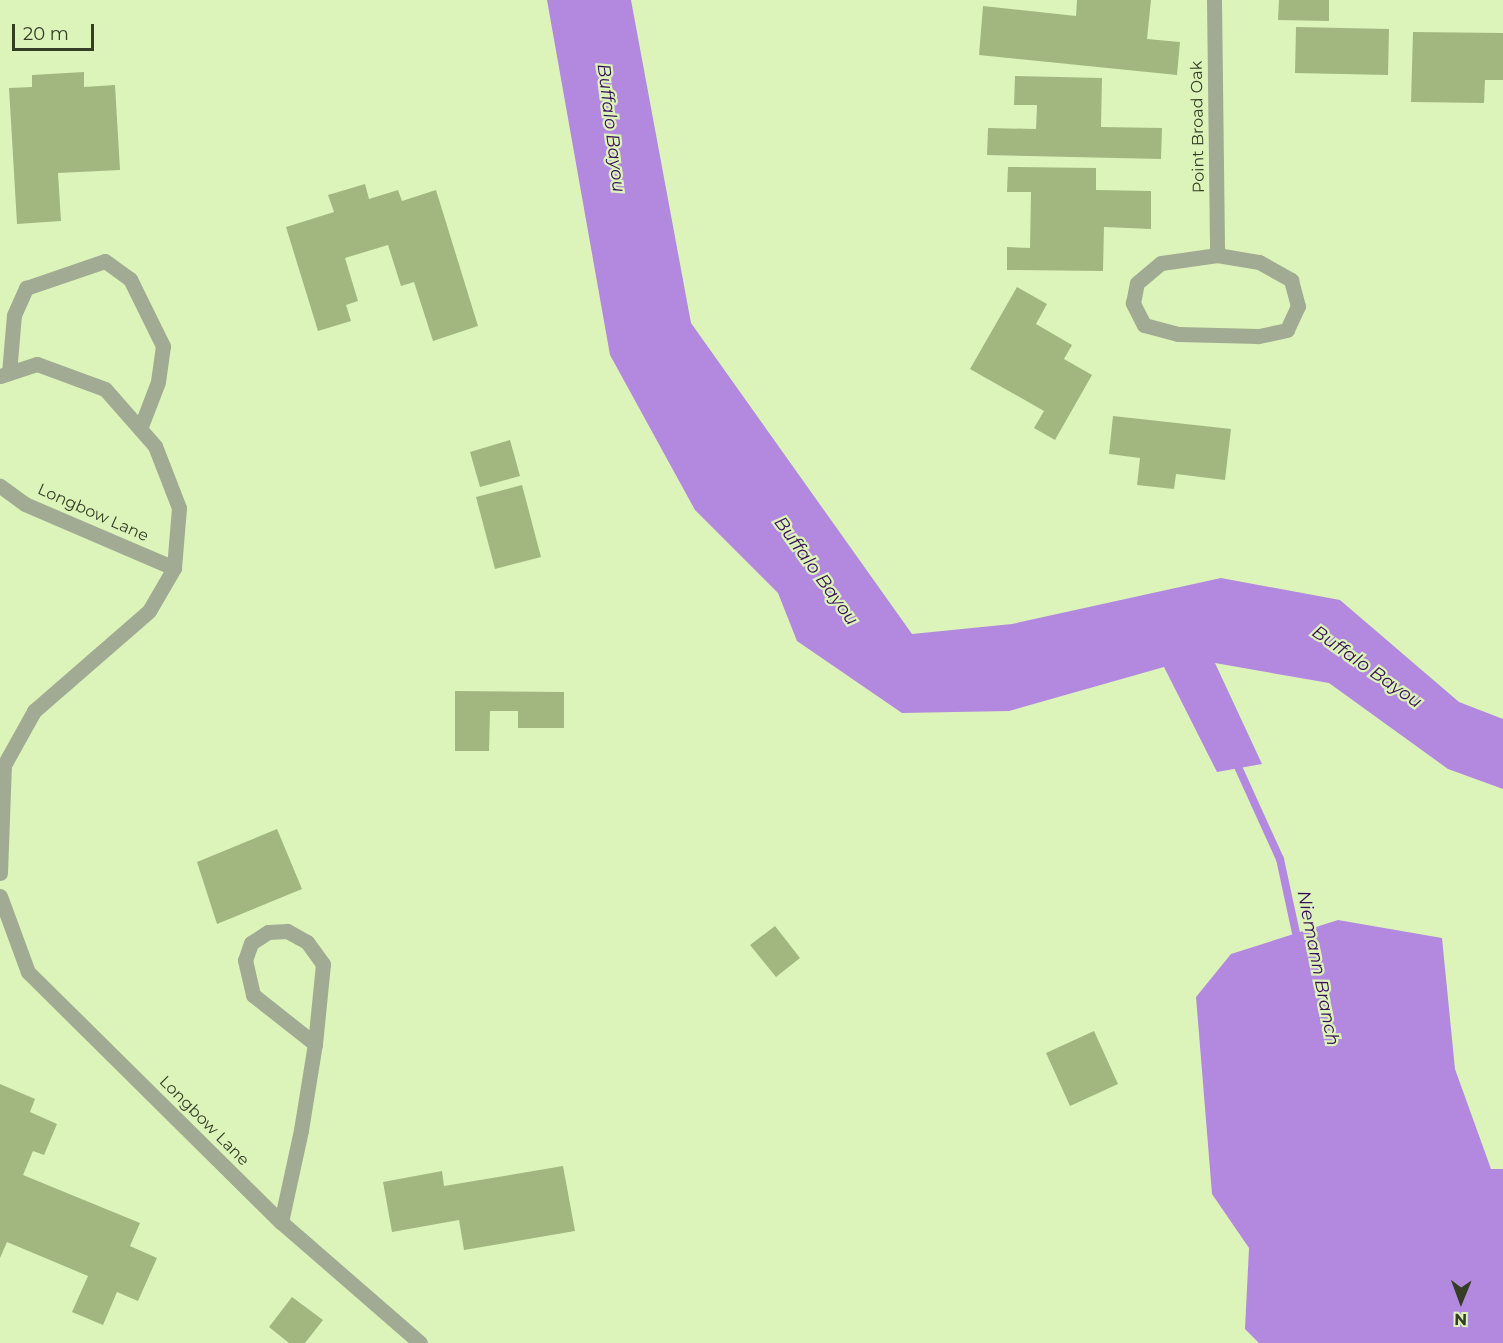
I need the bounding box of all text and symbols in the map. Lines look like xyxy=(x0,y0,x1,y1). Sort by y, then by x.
scale bar xyxy=(15,12,98,50)
text: 20 m xyxy=(23,23,69,45)
street label: Point Broad Oak xyxy=(1187,61,1209,193)
water label: Buffalo Bayou xyxy=(592,62,630,194)
street label: Longbow Lane xyxy=(35,480,151,546)
water label: Buffalo Bayou xyxy=(769,512,863,630)
water label: Buffalo Bayou xyxy=(1308,621,1426,713)
water label: Niemann Branch xyxy=(1292,888,1344,1048)
street label: Longbow Lane xyxy=(155,1072,253,1170)
north arrow xyxy=(1431,1271,1491,1331)
text: N xyxy=(1454,1310,1467,1329)

